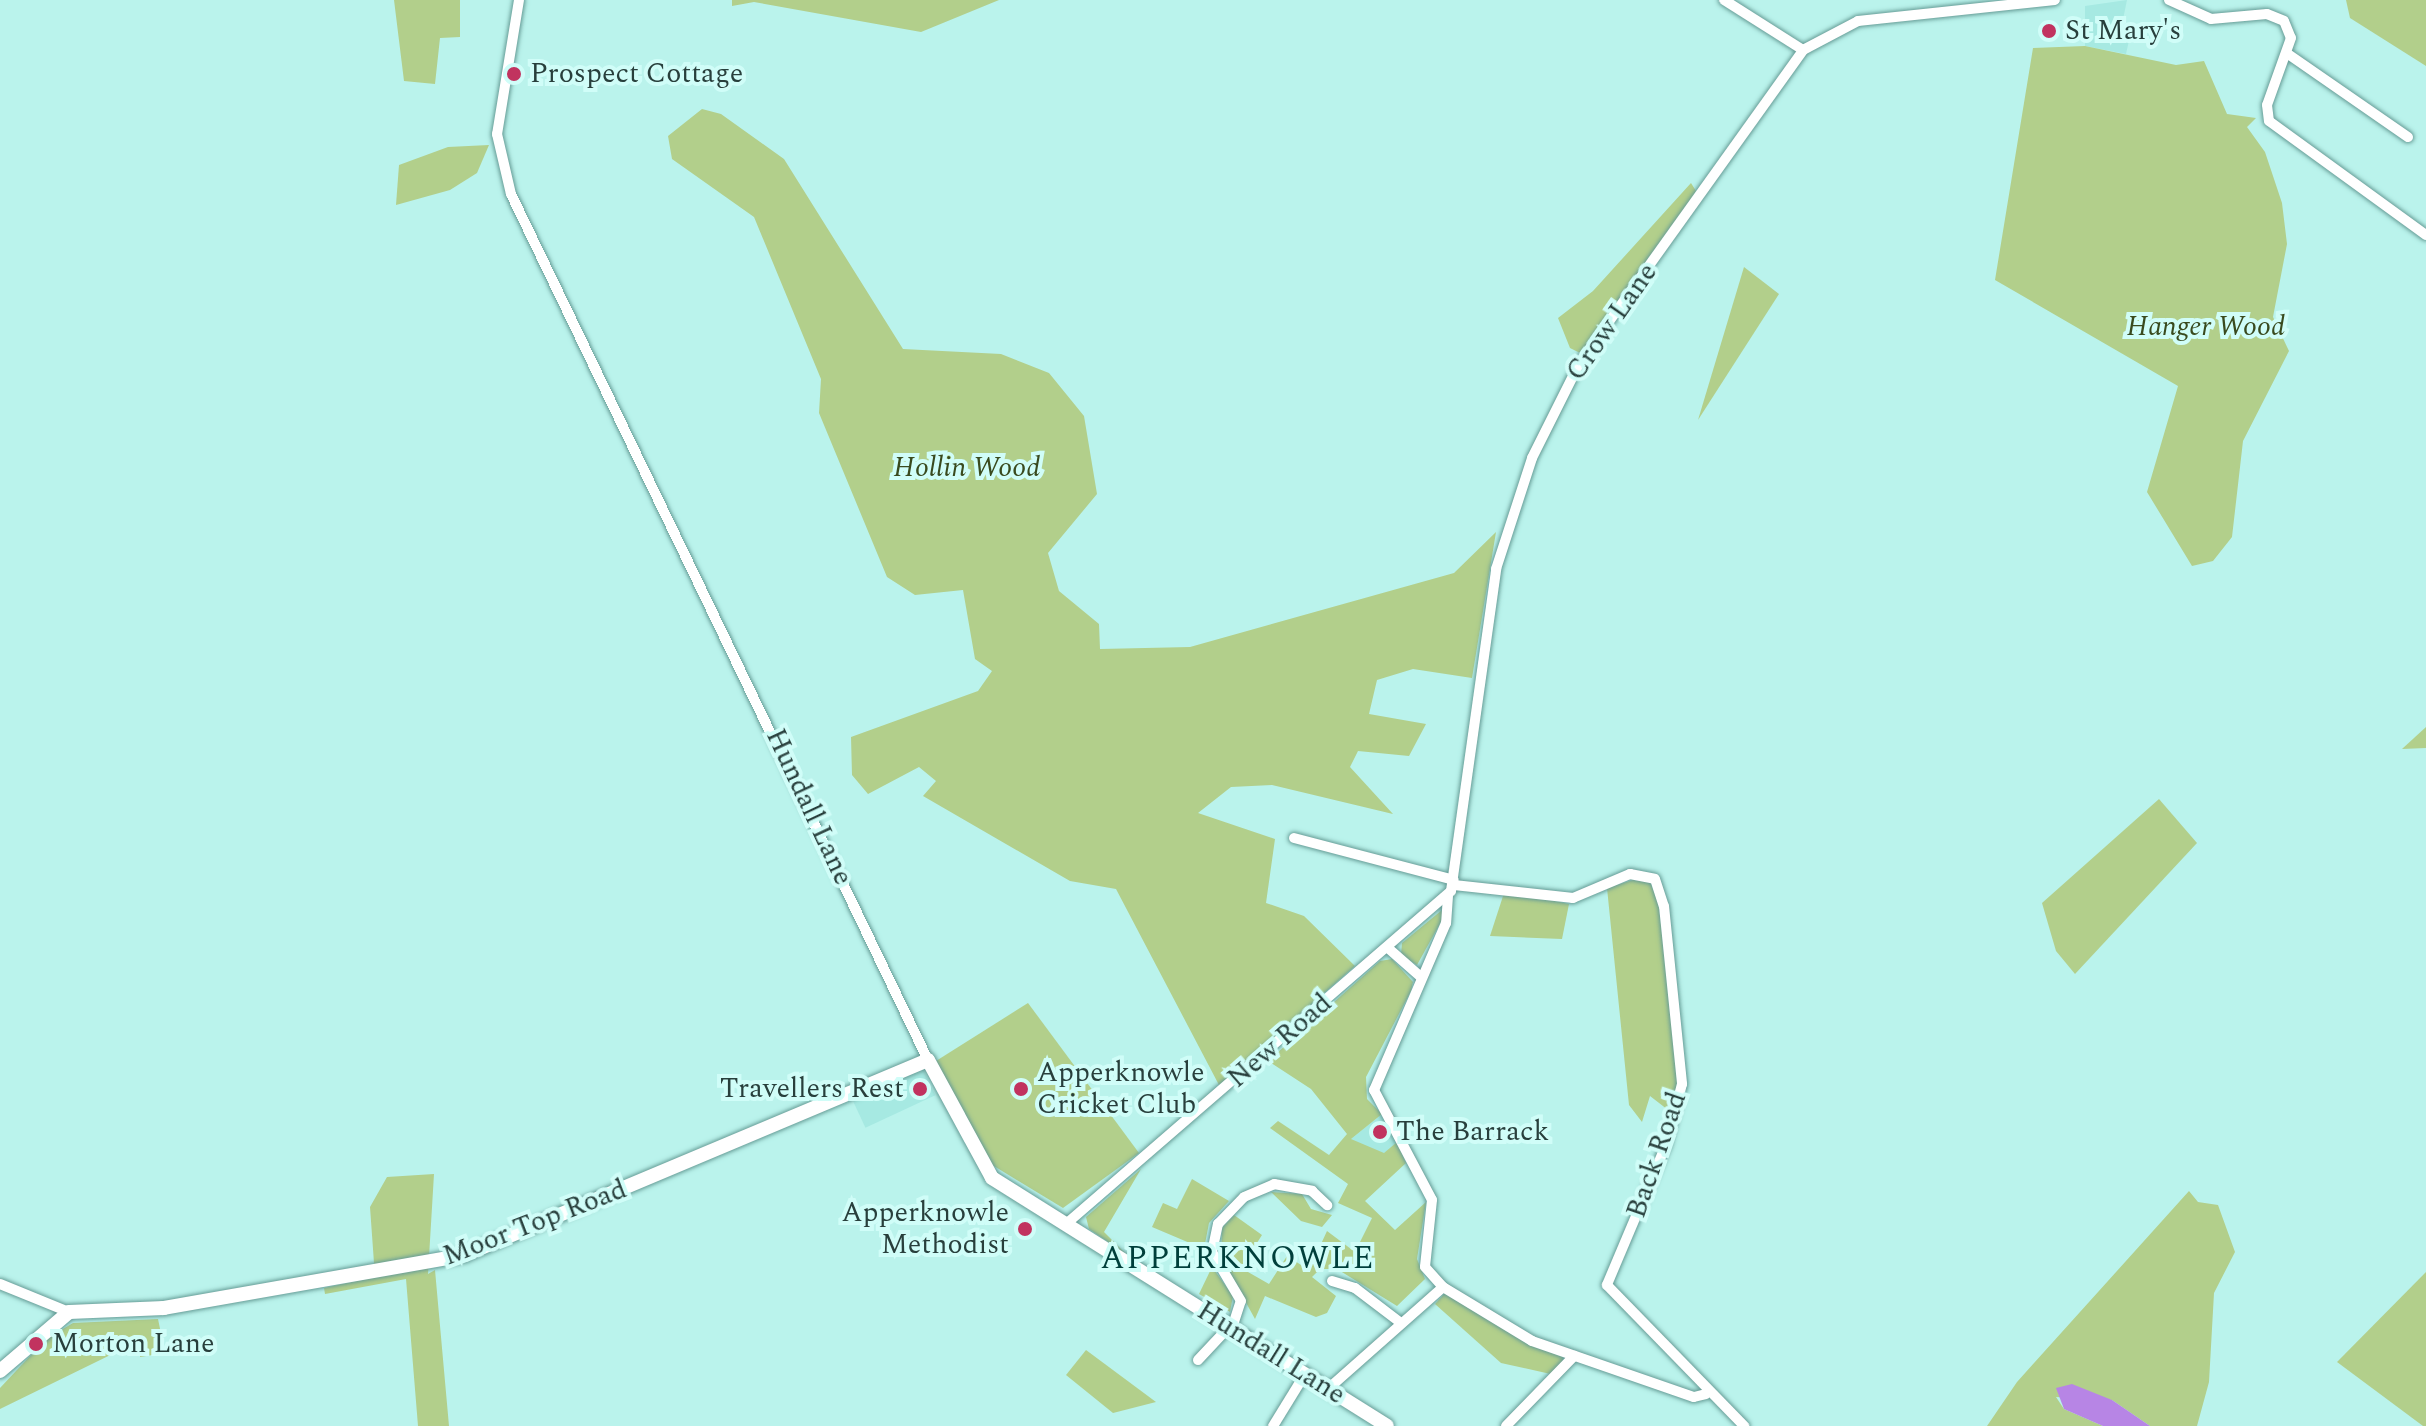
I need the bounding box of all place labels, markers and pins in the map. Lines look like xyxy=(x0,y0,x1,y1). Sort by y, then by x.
place label: St Mary's xyxy=(2065,14,2181,48)
marker: St Mary's xyxy=(2040,22,2058,40)
place label: Prospect Cottage xyxy=(530,57,743,91)
marker: Prospect Cottage xyxy=(505,65,523,83)
place label: Apperknowle Cricket Club xyxy=(1037,1056,1204,1122)
place label: Travellers Rest xyxy=(720,1072,904,1106)
marker: Travellers Rest xyxy=(911,1080,929,1098)
marker: Apperknowle Cricket Club xyxy=(1012,1080,1030,1098)
place label: The Barrack xyxy=(1396,1115,1549,1149)
marker: The Barrack xyxy=(1371,1123,1389,1141)
place label: Apperknowle Methodist xyxy=(842,1196,1009,1262)
marker: Apperknowle Methodist xyxy=(1016,1220,1034,1238)
place label: Morton Lane xyxy=(52,1327,215,1361)
marker: Morton Lane xyxy=(27,1335,45,1353)

